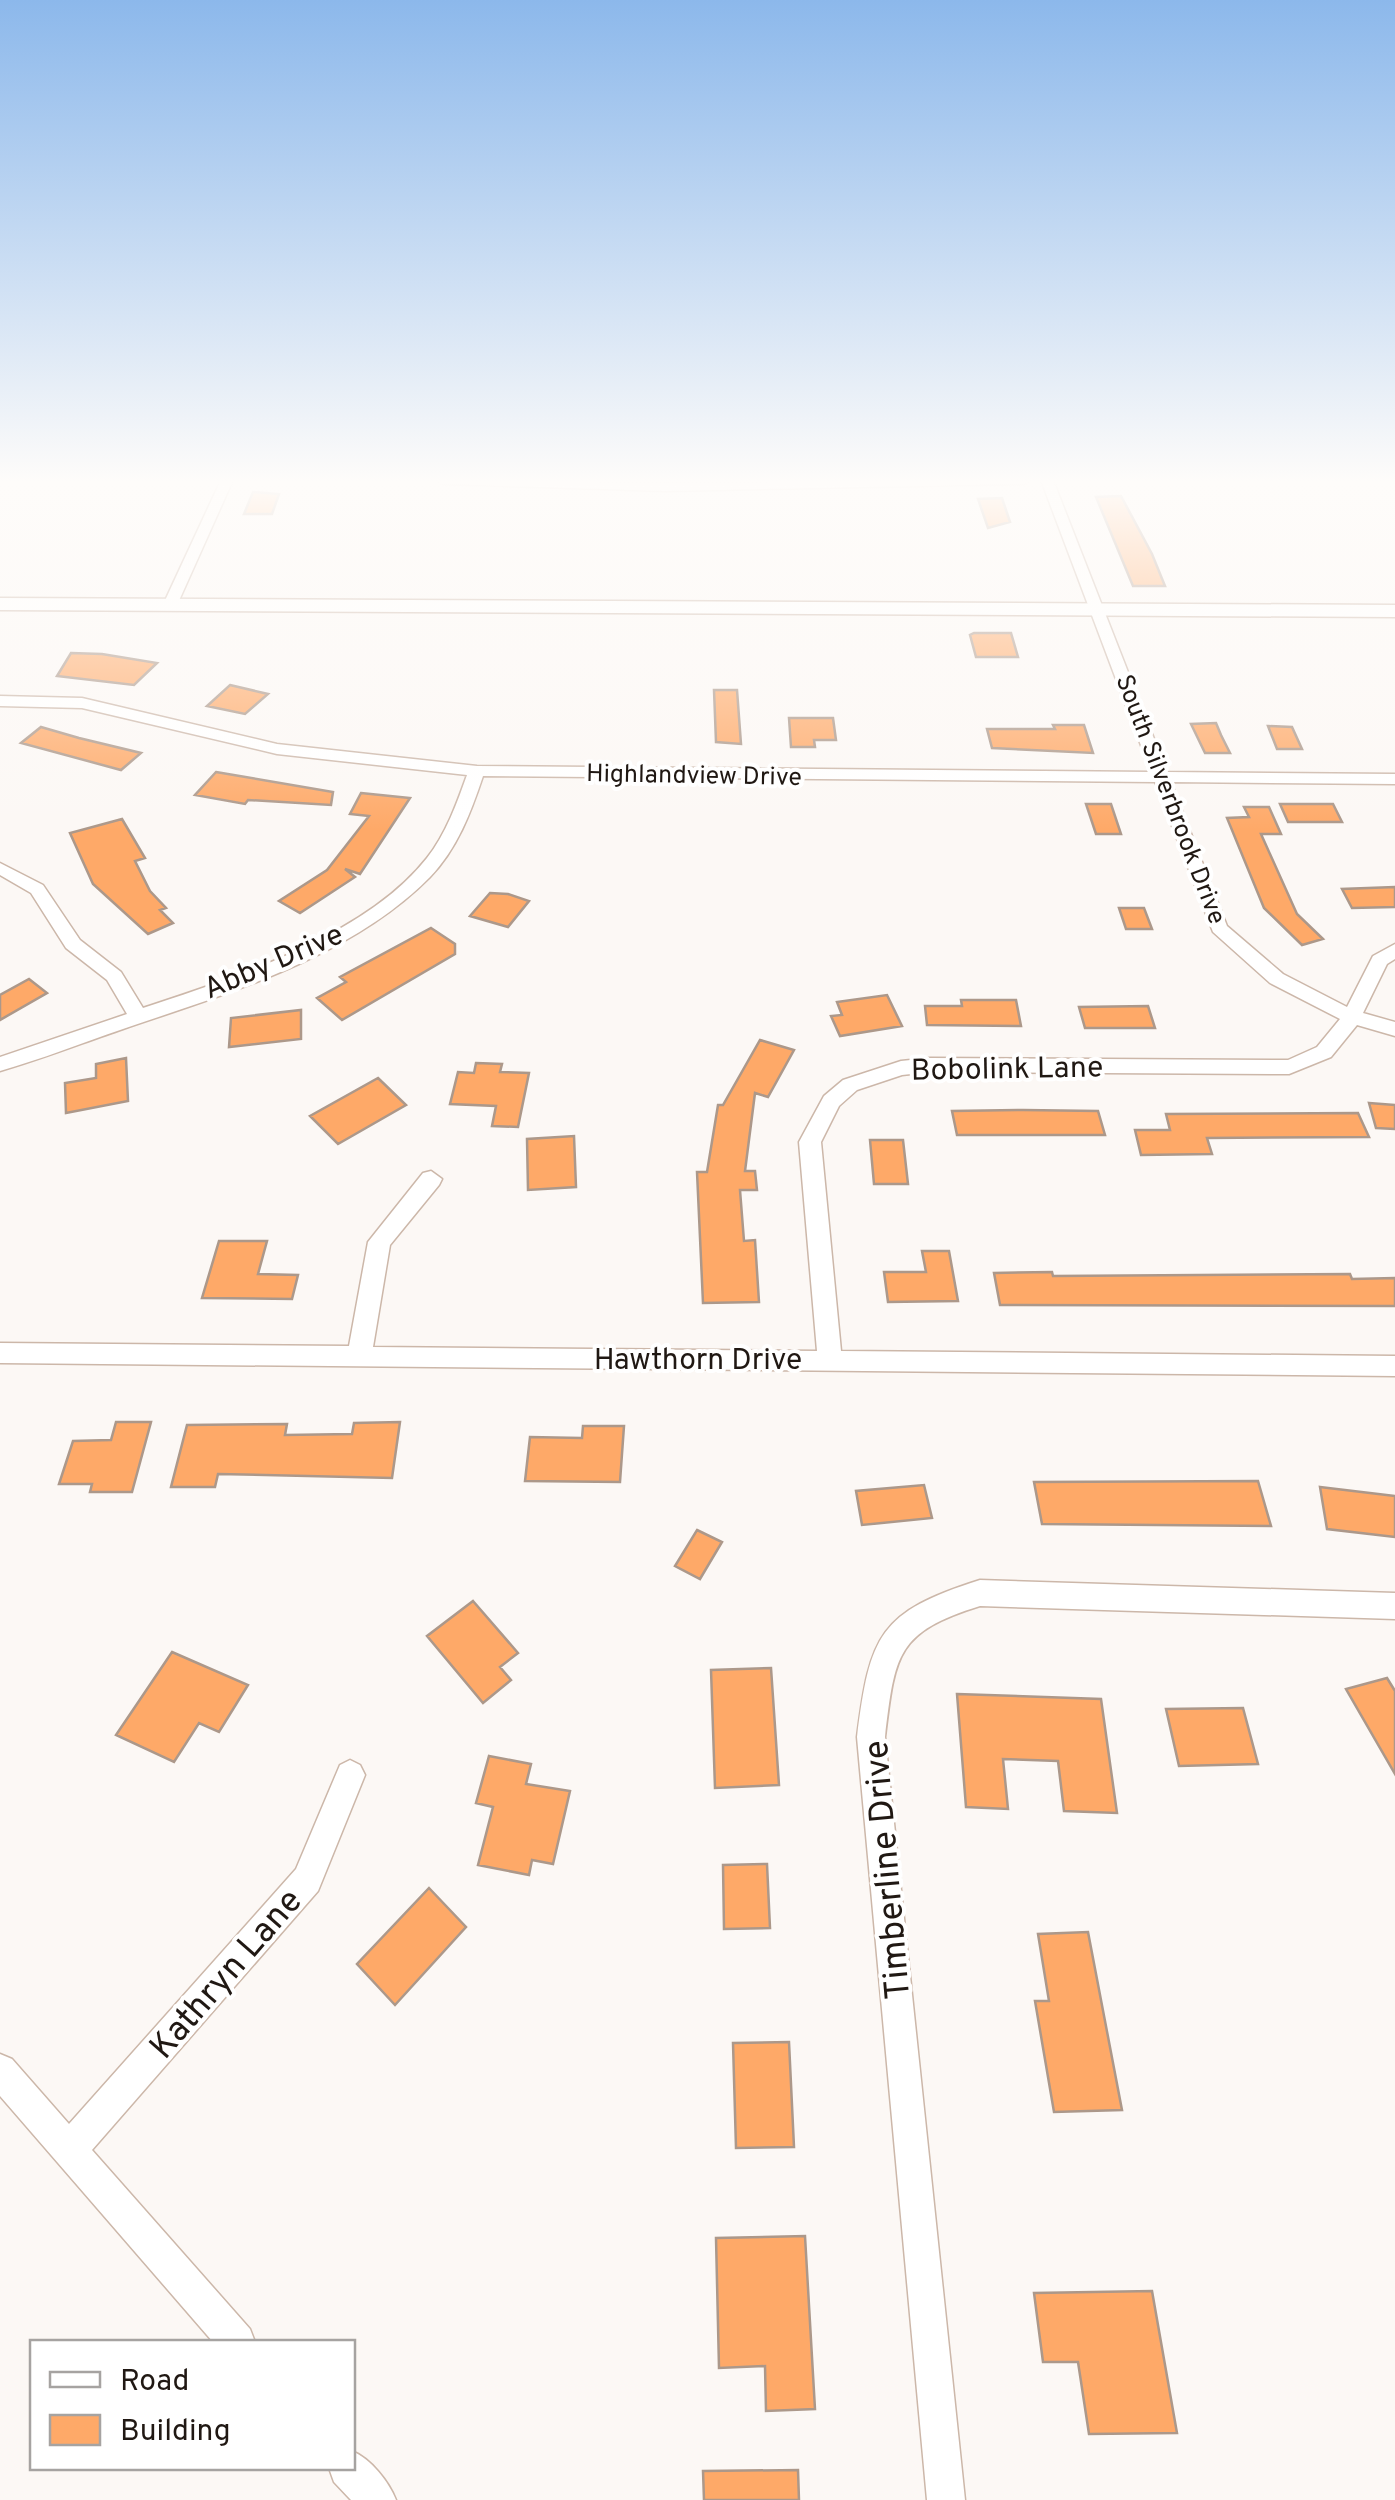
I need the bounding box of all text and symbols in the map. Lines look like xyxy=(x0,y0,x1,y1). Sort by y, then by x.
street label: South Silverbrook Drive xyxy=(1107,671,1232,930)
street label: Highlandview Drive xyxy=(586,759,802,795)
street label: Abby Drive xyxy=(199,917,349,1009)
street label: Bobolink Lane xyxy=(910,1050,1104,1091)
street label: Hawthorn Drive xyxy=(594,1343,802,1380)
street label: Timberline Drive xyxy=(856,1738,922,2001)
street label: Kathryn Lane xyxy=(141,1881,313,2069)
legend xyxy=(30,2340,355,2470)
text: Road xyxy=(120,2364,189,2401)
text: Building xyxy=(120,2414,231,2451)

